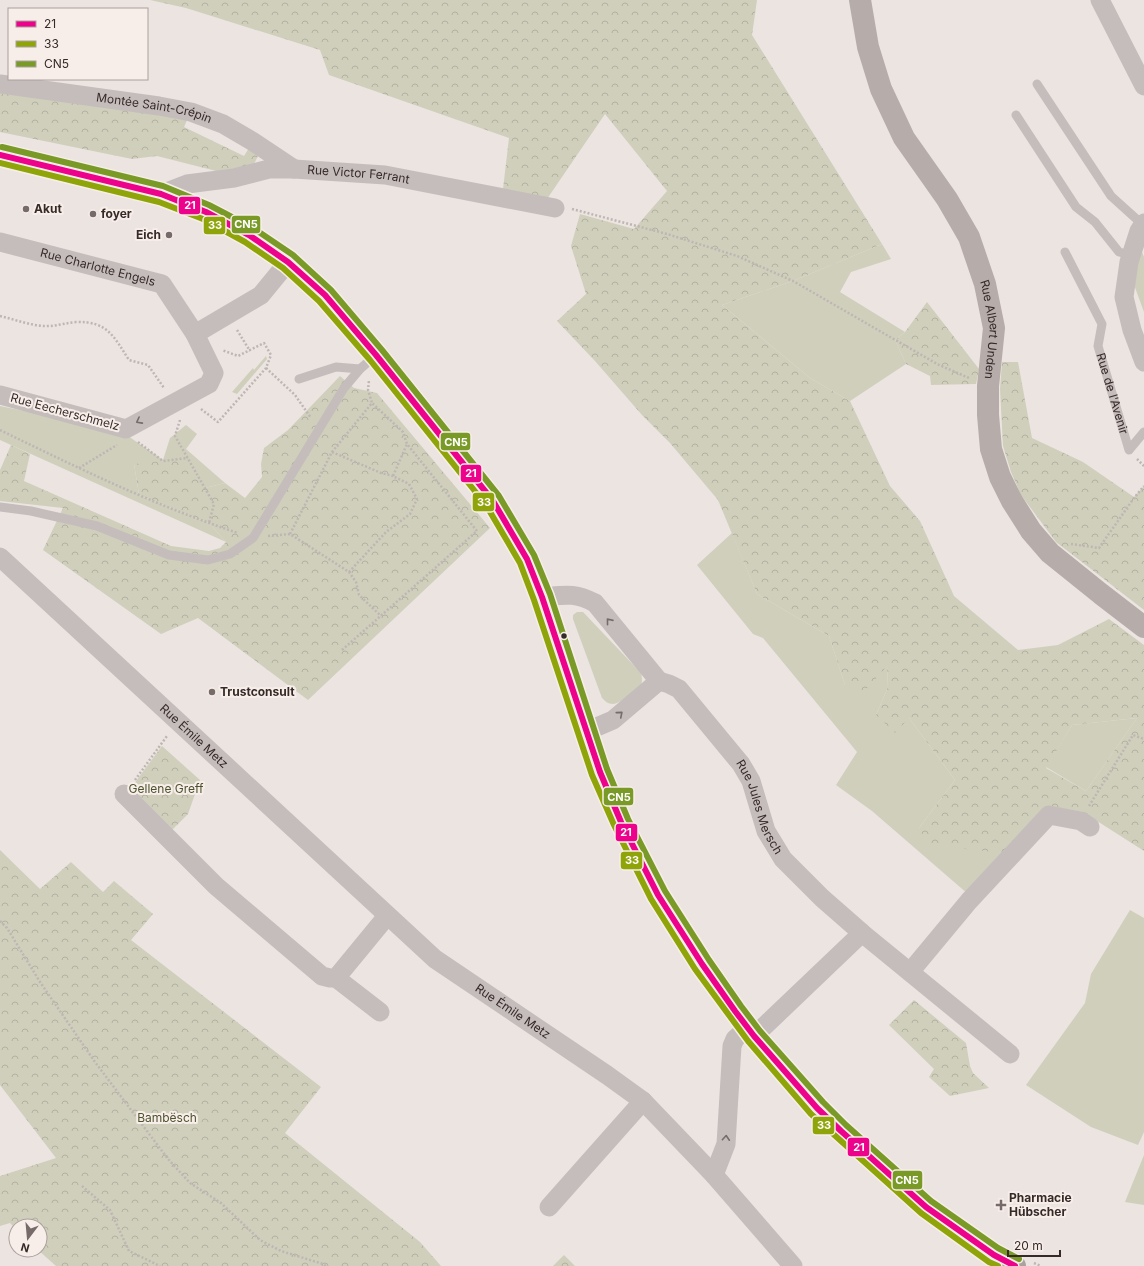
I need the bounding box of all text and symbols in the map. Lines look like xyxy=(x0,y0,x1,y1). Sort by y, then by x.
legend xyxy=(8,8,148,80)
text: 21 xyxy=(44,16,56,31)
text: 33 xyxy=(44,36,59,51)
text: CN5 xyxy=(44,56,69,71)
street label: Montée Saint-Crépin xyxy=(95,89,214,126)
street label: Rue Victor Ferrant xyxy=(307,162,411,187)
line badge: 21 xyxy=(178,196,201,215)
text: 21 xyxy=(184,198,196,212)
place label: Akut xyxy=(34,201,62,216)
marker: Akut xyxy=(21,204,31,214)
place label: foyer xyxy=(101,206,132,221)
marker: foyer xyxy=(88,209,98,219)
line badge: CN5 xyxy=(231,215,261,234)
line badge: 33 xyxy=(203,216,226,235)
text: CN5 xyxy=(234,217,258,231)
text: 33 xyxy=(208,218,222,232)
place label: Eich xyxy=(136,227,161,242)
marker: Eich xyxy=(164,230,174,240)
street label: Rue Charlotte Engels xyxy=(39,245,157,289)
street label: Rue Albert Unden xyxy=(977,278,1002,380)
street label: Rue de l'Avenir xyxy=(1093,351,1132,436)
street label: Rue Eecherschmelz xyxy=(9,390,121,433)
one-way arrow xyxy=(136,417,144,424)
line badge: CN5 xyxy=(440,432,471,451)
text: CN5 xyxy=(444,435,468,449)
line badge: 21 xyxy=(460,464,482,483)
text: 21 xyxy=(465,466,477,480)
line badge: 33 xyxy=(472,492,495,512)
text: 33 xyxy=(477,495,491,509)
one-way arrow xyxy=(607,618,614,625)
unlabelled marker xyxy=(559,631,569,641)
place label: Trustconsult xyxy=(220,684,295,699)
marker: Trustconsult xyxy=(207,687,217,697)
street label: Rue Émile Metz xyxy=(157,701,231,771)
one-way arrow xyxy=(615,712,623,719)
street label: Rue Jules Mersch xyxy=(733,757,786,857)
park label: Gellene Greff xyxy=(129,781,204,796)
line badge: CN5 xyxy=(603,787,634,806)
text: CN5 xyxy=(607,790,631,804)
line badge: 21 xyxy=(615,823,638,842)
text: 21 xyxy=(620,825,632,839)
line badge: 33 xyxy=(620,851,643,870)
text: 33 xyxy=(625,853,639,867)
street label: Rue Émile Metz xyxy=(472,980,553,1042)
park label: Bambësch xyxy=(137,1110,197,1125)
line badge: 33 xyxy=(812,1116,835,1135)
text: 33 xyxy=(817,1118,831,1132)
one-way arrow xyxy=(722,1135,731,1141)
line badge: 21 xyxy=(847,1137,870,1157)
text: 21 xyxy=(853,1140,865,1154)
line badge: CN5 xyxy=(892,1170,923,1190)
text: CN5 xyxy=(895,1173,919,1187)
place label: Pharmacie Hübscher xyxy=(1009,1190,1072,1219)
marker: Pharmacie Hübscher xyxy=(996,1200,1006,1210)
north arrow xyxy=(8,1218,48,1258)
scale bar xyxy=(1008,1232,1060,1258)
text: 20 m xyxy=(1014,1238,1043,1253)
text: N xyxy=(19,1240,31,1255)

